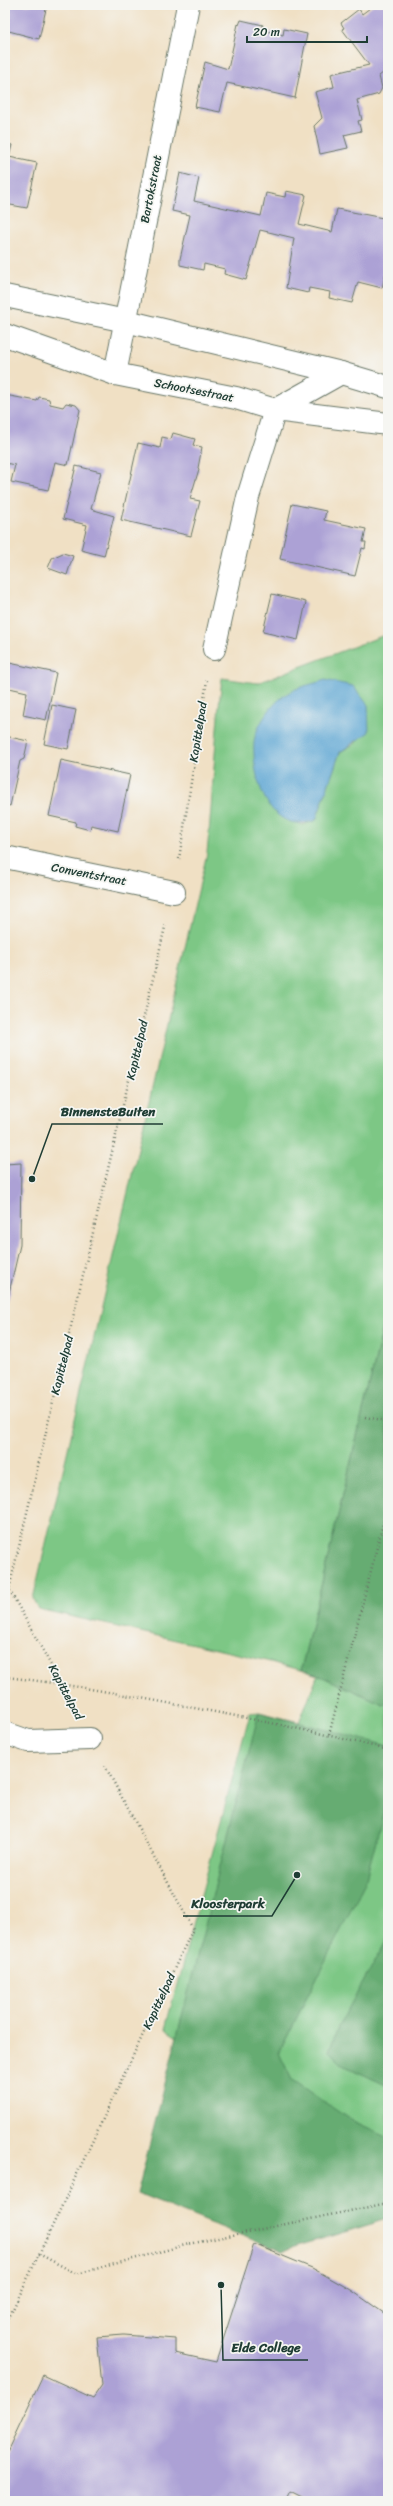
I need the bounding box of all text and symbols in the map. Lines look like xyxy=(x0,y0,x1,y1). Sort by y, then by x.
scale bar xyxy=(247,18,367,44)
text: 20 m xyxy=(253,21,280,43)
street label: Bartokstraat xyxy=(134,153,168,225)
street label: Schootsestraat xyxy=(152,372,236,408)
street label: Kapittelpad xyxy=(182,699,214,764)
street label: Conventstraat xyxy=(50,856,128,892)
street label: Kapittelpad xyxy=(119,1016,155,1082)
callout: BinnensteBuiten xyxy=(52,1099,163,1124)
text: BinnensteBuiten xyxy=(61,1100,156,1123)
street label: Kapittelpad xyxy=(44,1331,80,1397)
street label: Kapittelpad xyxy=(42,1660,91,1725)
callout: Kloosterpark xyxy=(183,1891,272,1916)
text: Kloosterpark xyxy=(190,1892,266,1915)
street label: Kapittelpad xyxy=(136,1967,183,2033)
callout: Elde College xyxy=(223,2335,308,2360)
text: Elde College xyxy=(231,2336,301,2359)

